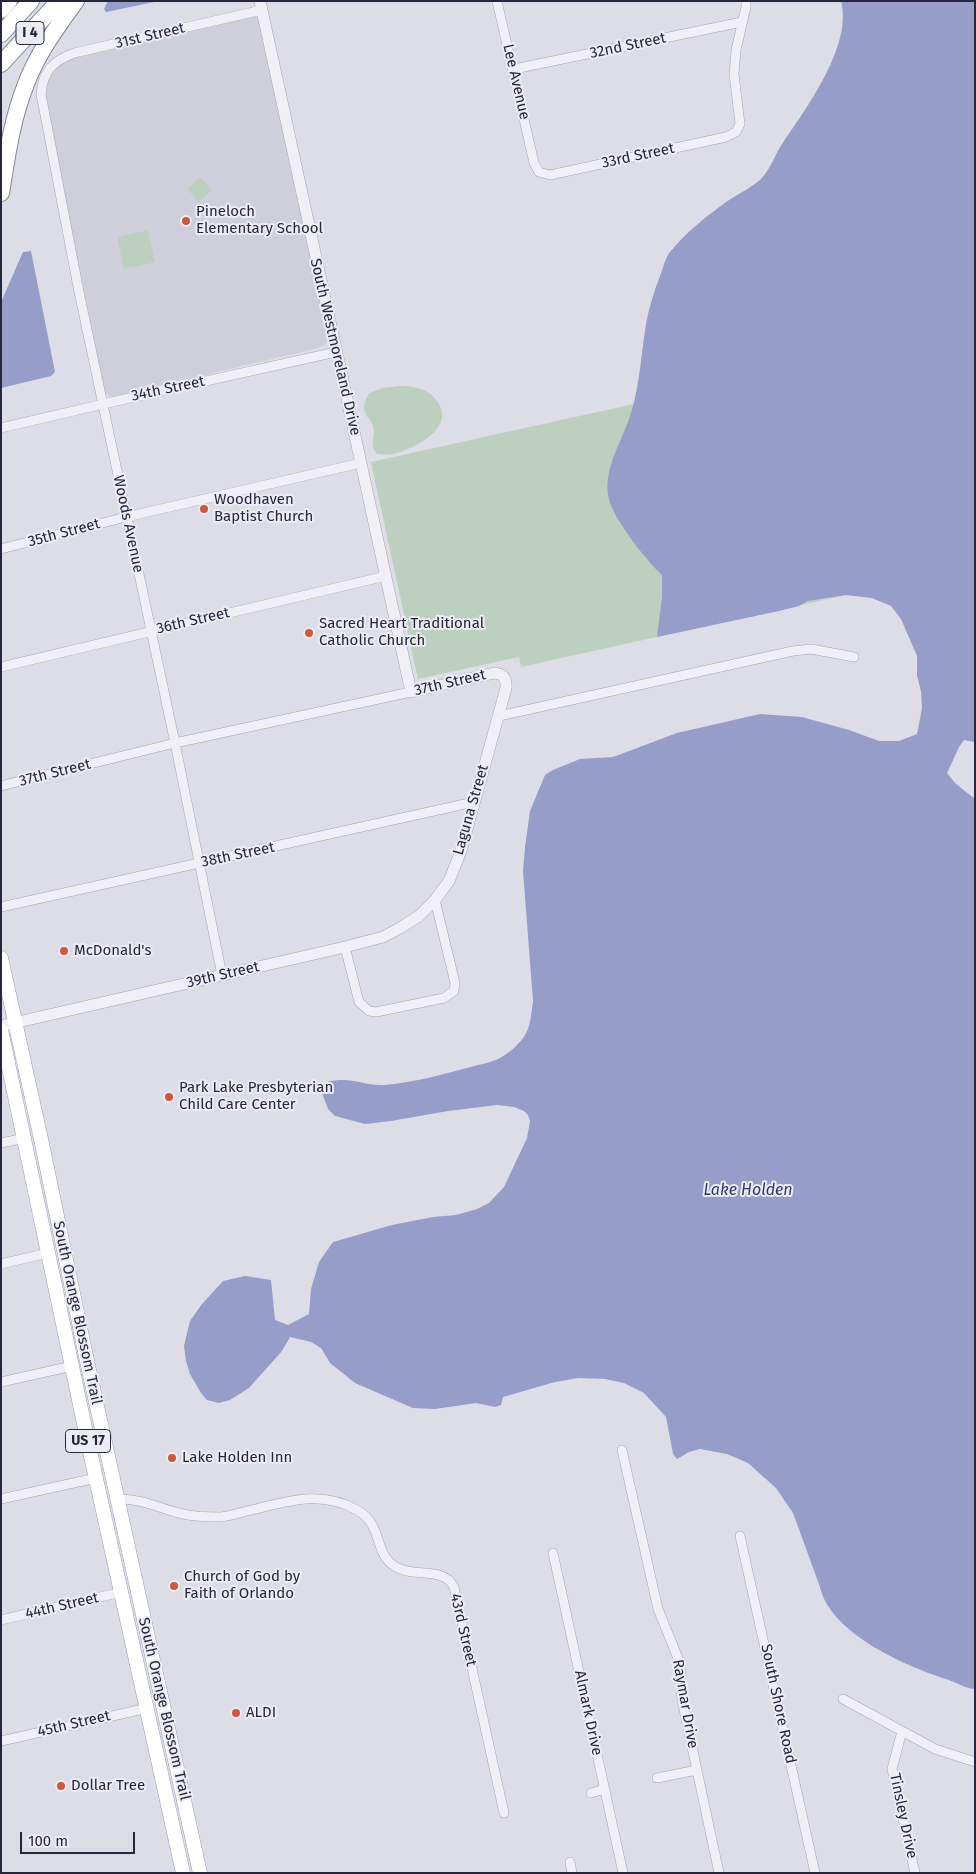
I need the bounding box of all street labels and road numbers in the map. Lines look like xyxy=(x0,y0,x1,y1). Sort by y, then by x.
street label: 31st Street xyxy=(114,19,186,53)
road number: I 4 xyxy=(16,22,44,44)
street label: 32nd Street xyxy=(588,29,668,63)
street label: Lee Avenue xyxy=(499,42,533,122)
street label: 33rd Street xyxy=(600,140,676,172)
street label: South Westmoreland Drive xyxy=(306,257,364,437)
street label: 34th Street xyxy=(130,372,206,406)
street label: Woods Avenue xyxy=(109,473,147,575)
street label: 35th Street xyxy=(26,515,102,551)
street label: 36th Street xyxy=(155,604,231,638)
street label: 37th Street xyxy=(412,666,488,700)
street label: 37th Street xyxy=(17,755,93,791)
street label: Laguna Street xyxy=(449,763,493,857)
street label: 38th Street xyxy=(200,838,276,872)
street label: 39th Street xyxy=(185,958,261,992)
street label: South Orange Blossom Trail xyxy=(49,1220,105,1406)
road number: US 17 xyxy=(66,1430,110,1452)
street label: 44th Street xyxy=(24,1589,100,1623)
street label: 43rd Street xyxy=(446,1592,480,1668)
street label: South Orange Blossom Trail xyxy=(134,1616,194,1802)
street label: South Shore Road xyxy=(757,1643,799,1765)
street label: Raymar Drive xyxy=(668,1658,702,1750)
street label: Almark Drive xyxy=(570,1669,606,1757)
street label: 45th Street xyxy=(36,1707,112,1741)
street label: Tinsley Drive xyxy=(885,1772,921,1860)

